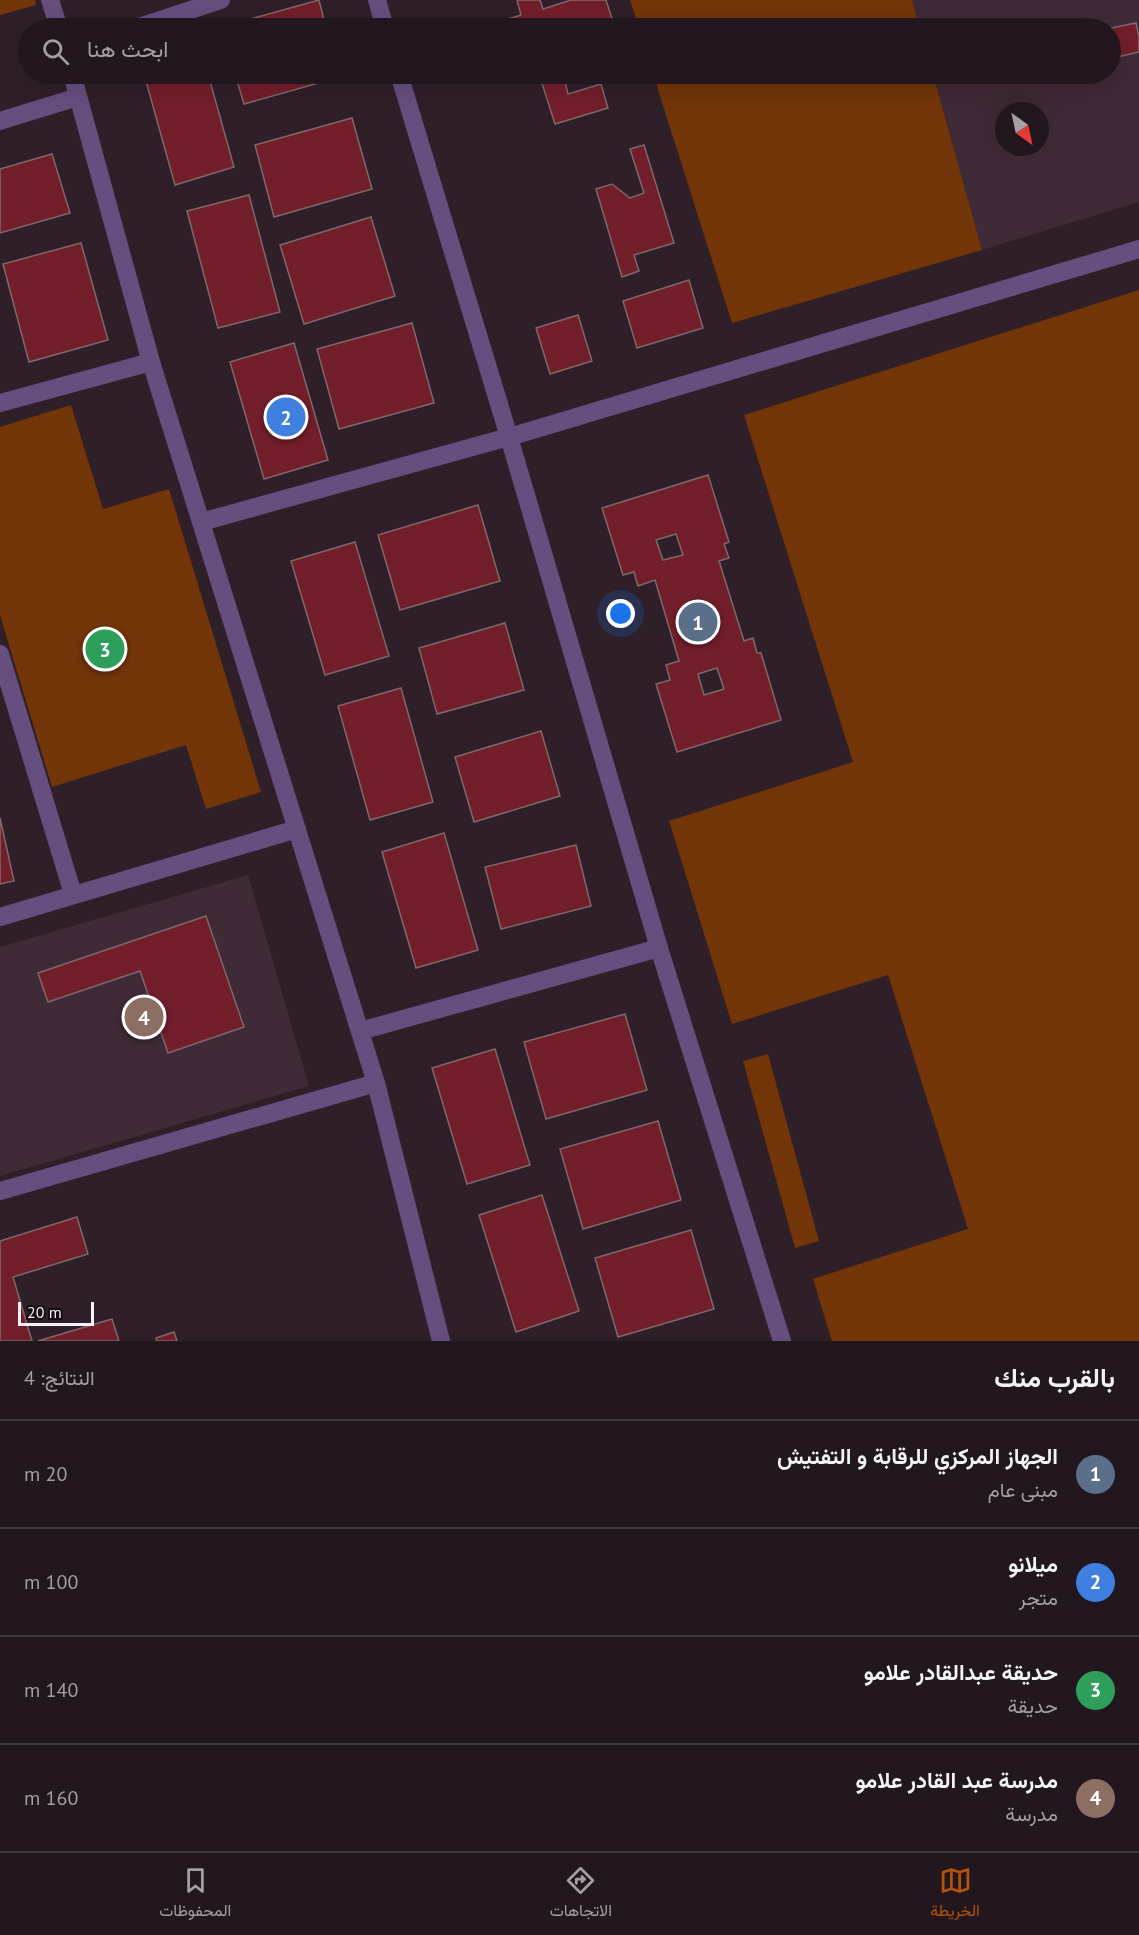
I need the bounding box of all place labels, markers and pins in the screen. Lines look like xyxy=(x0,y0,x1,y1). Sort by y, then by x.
pin: 2 xyxy=(266,394,306,440)
pin: 1 xyxy=(678,600,718,644)
pin: 3 xyxy=(86,626,124,672)
pin: 4 xyxy=(124,994,164,1040)

